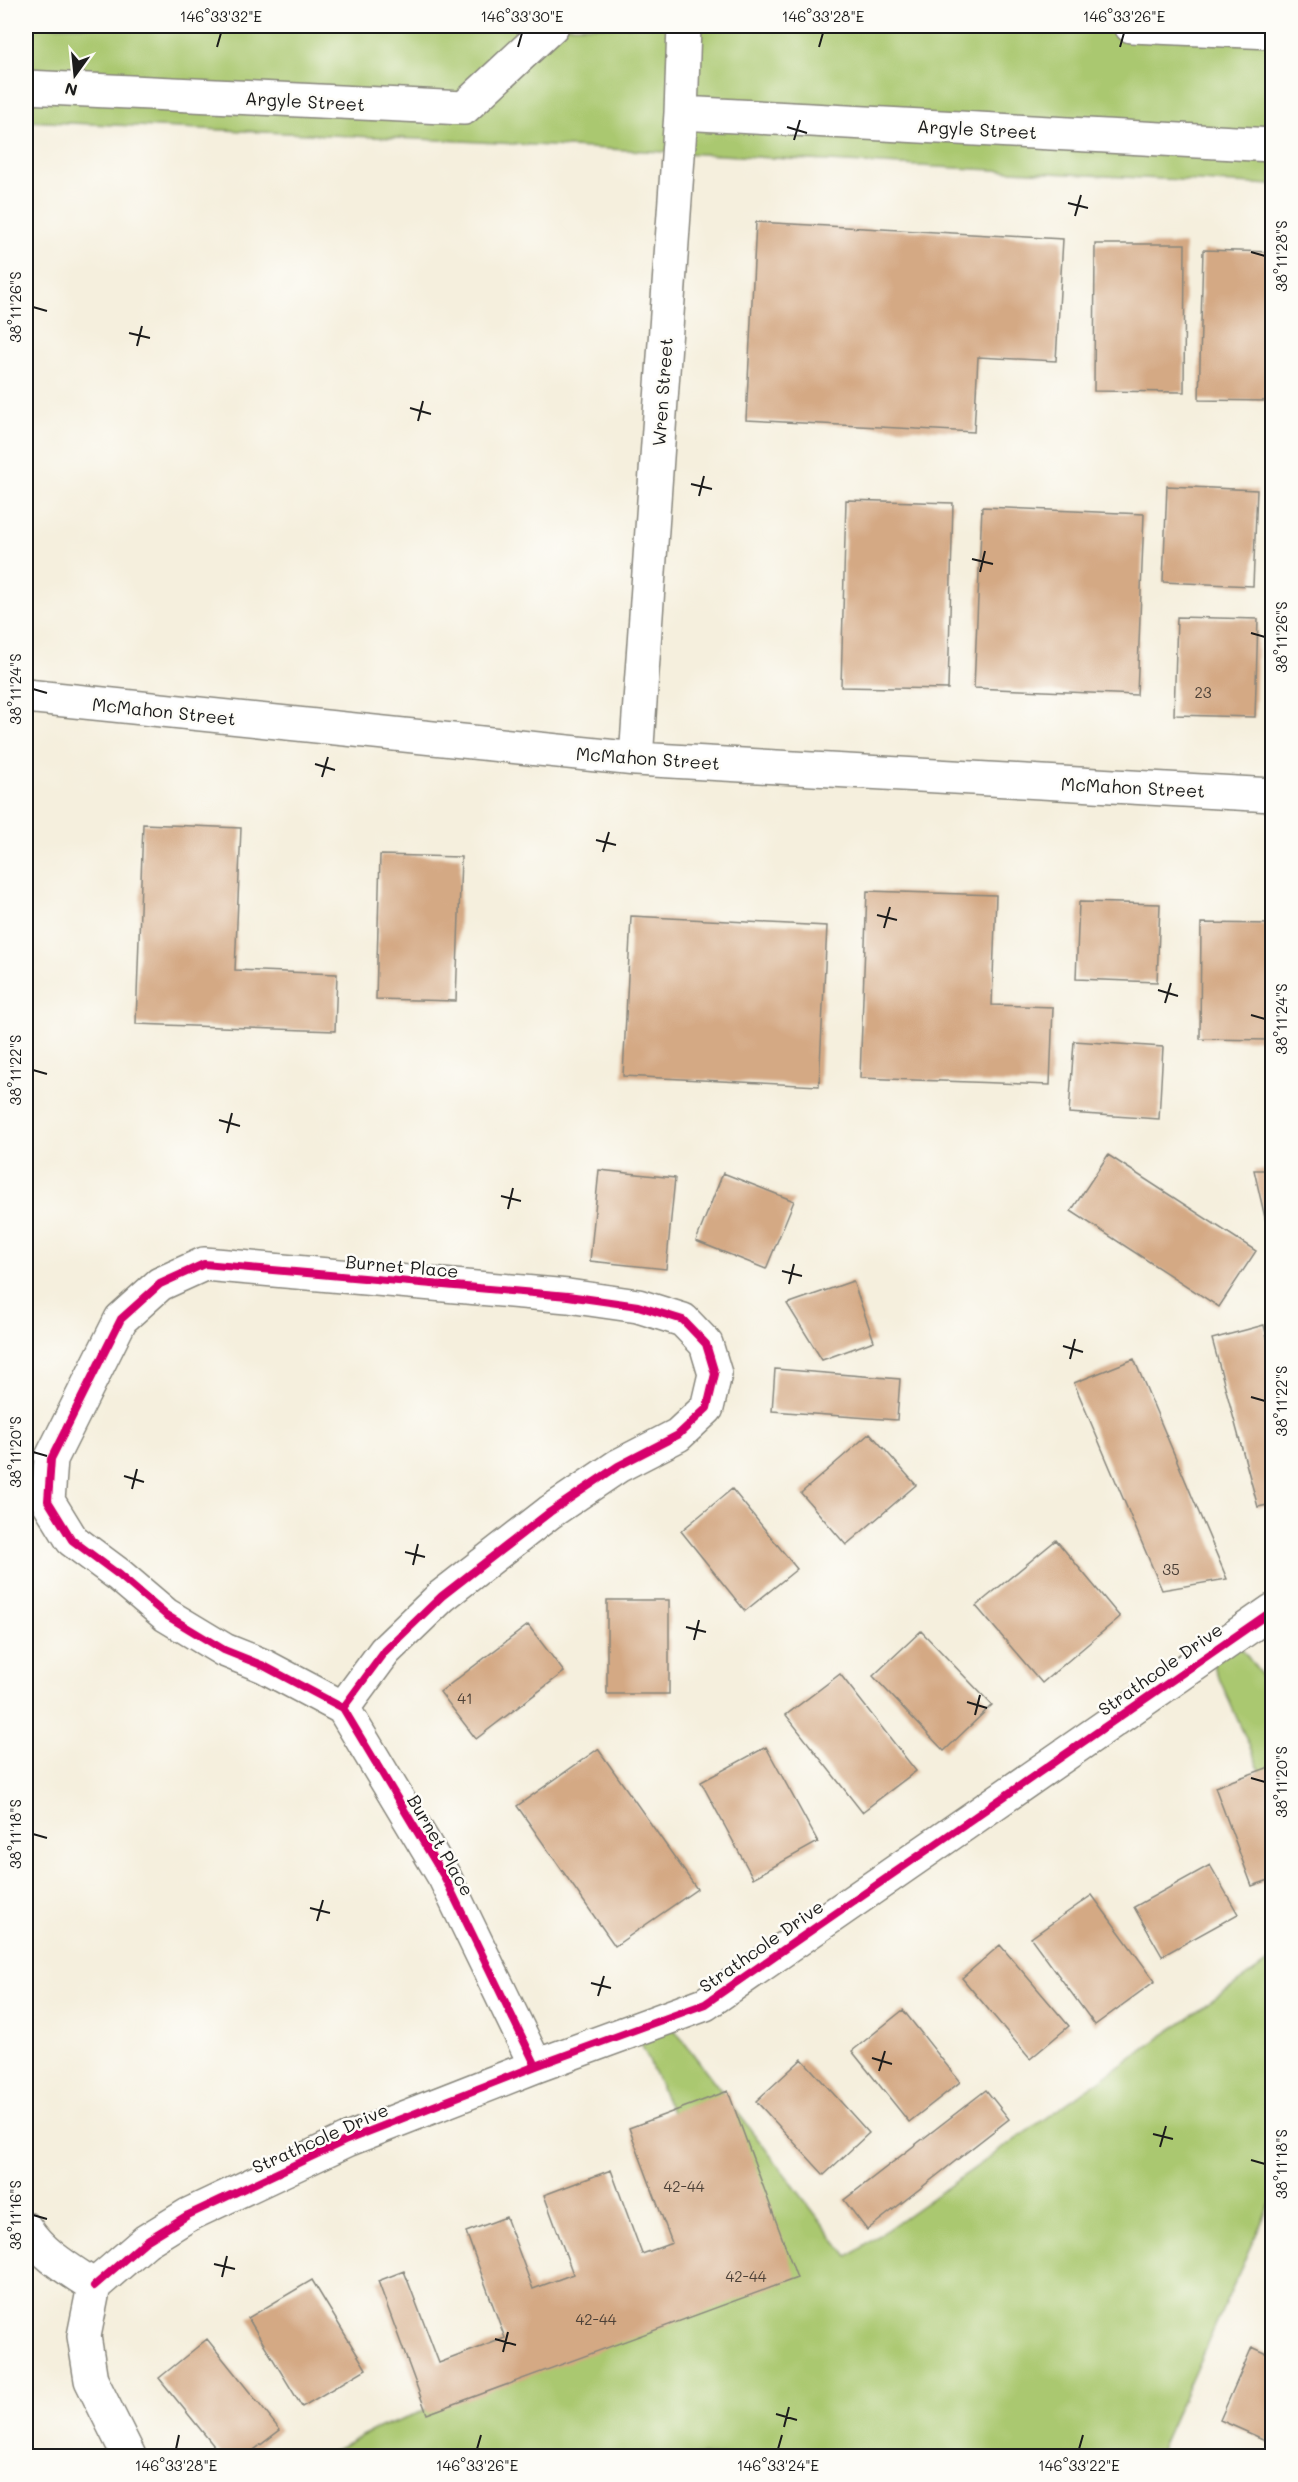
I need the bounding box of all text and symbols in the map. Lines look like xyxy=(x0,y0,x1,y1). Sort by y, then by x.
text: 146°33'32"E xyxy=(180,6,263,26)
text: 146°33'30"E xyxy=(480,6,564,26)
text: 146°33'28"E xyxy=(782,6,865,26)
text: 146°33'26"E xyxy=(1083,6,1166,26)
north arrow xyxy=(45,45,105,105)
text: N xyxy=(62,78,80,102)
street label: Argyle Street xyxy=(244,86,366,116)
street label: Argyle Street xyxy=(916,114,1038,144)
text: 38°11'28"S xyxy=(1271,220,1291,292)
text: 38°11'26"S xyxy=(5,271,25,343)
street label: Wren Street xyxy=(646,337,678,447)
text: 38°11'26"S xyxy=(1271,601,1291,673)
text: 38°11'24"S xyxy=(5,653,25,725)
house number: 23 xyxy=(1194,682,1212,702)
street label: McMahon Street xyxy=(91,692,237,730)
street label: McMahon Street xyxy=(575,741,721,775)
street label: McMahon Street xyxy=(1060,771,1206,803)
text: 38°11'24"S xyxy=(1271,983,1291,1055)
text: 38°11'22"S xyxy=(5,1035,25,1105)
street label: Burnet Place xyxy=(345,1249,459,1283)
text: 38°11'22"S xyxy=(1271,1366,1291,1436)
text: 38°11'20"S xyxy=(5,1416,25,1488)
house number: 35 xyxy=(1162,1559,1180,1579)
street label: Strathcole Drive xyxy=(1093,1617,1227,1721)
house number: 41 xyxy=(457,1688,473,1708)
text: 38°11'20"S xyxy=(1271,1746,1291,1818)
street label: Burnet Place xyxy=(402,1790,480,1900)
text: 38°11'18"S xyxy=(5,1799,25,1869)
street label: Strathcole Drive xyxy=(694,1894,828,1998)
street label: Strathcole Drive xyxy=(248,2097,392,2179)
text: 38°11'18"S xyxy=(1271,2129,1291,2199)
house number: 42-44 xyxy=(663,2176,705,2196)
text: 38°11'16"S xyxy=(5,2180,25,2250)
house number: 42-44 xyxy=(725,2266,767,2286)
house number: 42-44 xyxy=(575,2309,617,2329)
text: 146°33'28"E xyxy=(135,2455,218,2475)
text: 146°33'26"E xyxy=(436,2455,519,2475)
text: 146°33'24"E xyxy=(737,2455,820,2475)
text: 146°33'22"E xyxy=(1038,2455,1120,2475)

